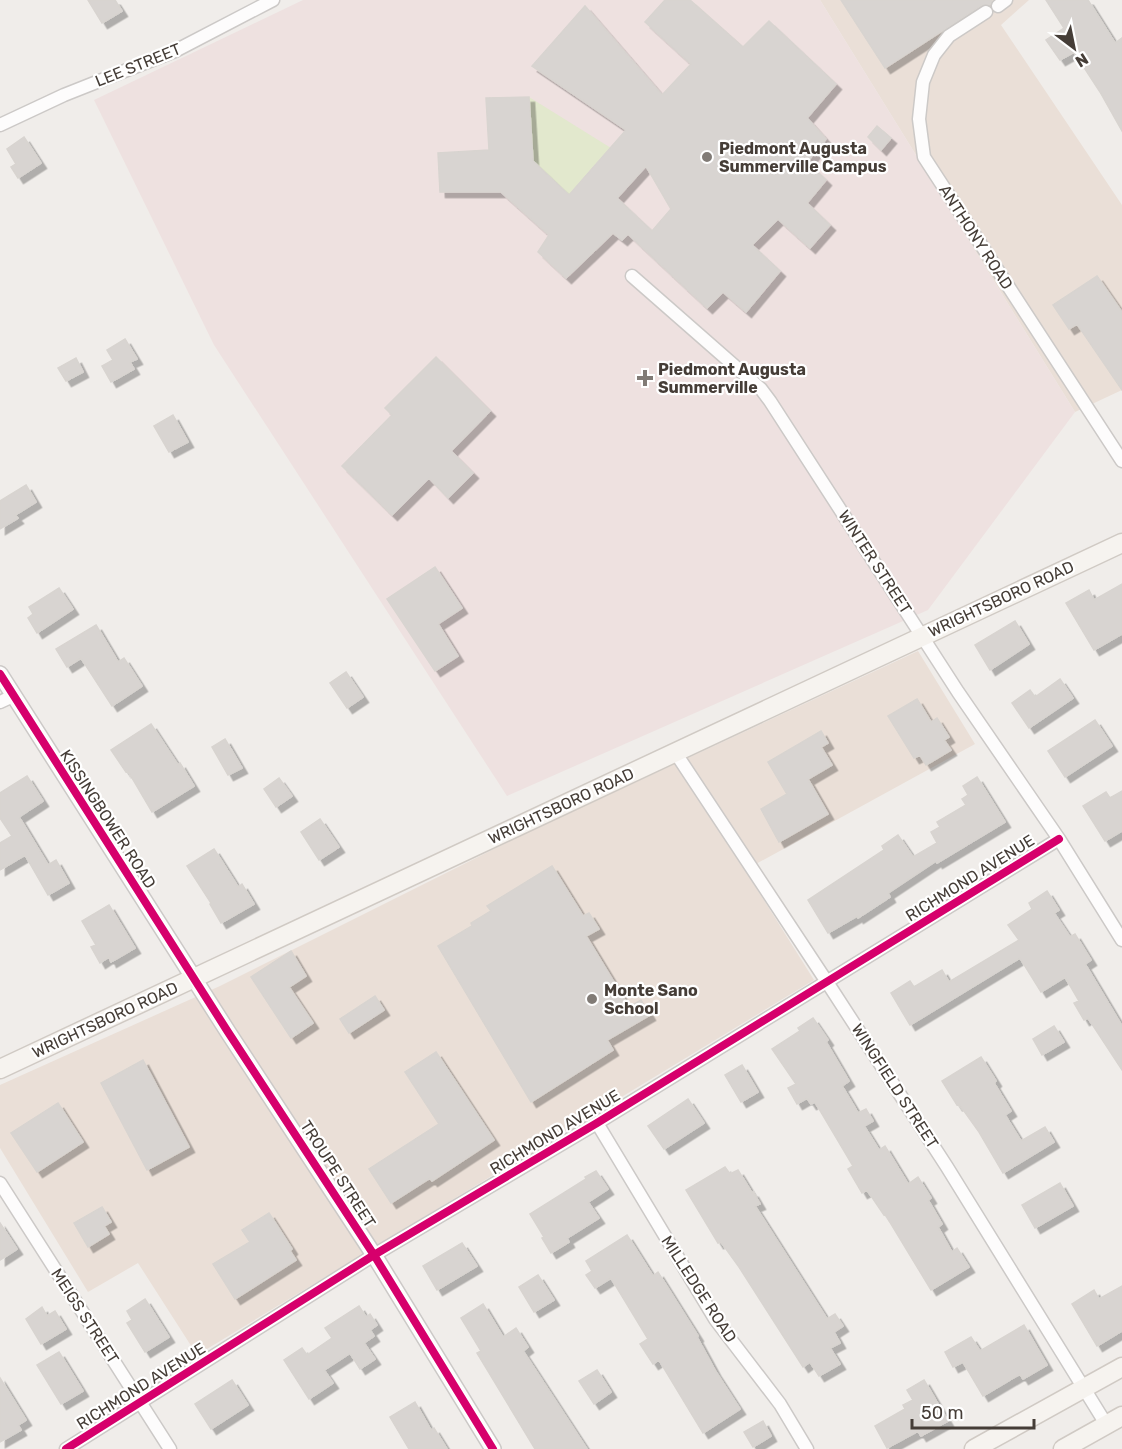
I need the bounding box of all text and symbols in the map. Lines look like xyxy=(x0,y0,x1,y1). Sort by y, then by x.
north arrow xyxy=(1044,18,1104,78)
street label: LEE STREET xyxy=(92,39,184,91)
text: N xyxy=(1072,49,1092,71)
place label: Piedmont Augusta Summerville Campus xyxy=(719,139,887,176)
marker: Piedmont Augusta Summerville Campus xyxy=(700,150,714,164)
street label: ANTHONY ROAD xyxy=(935,181,1017,293)
place label: Piedmont Augusta Summerville xyxy=(658,360,806,397)
marker: Piedmont Augusta Summerville xyxy=(636,369,654,387)
street label: WINTER STREET xyxy=(834,507,916,617)
street label: WRIGHTSBORO ROAD xyxy=(925,557,1077,641)
street label: KISSINGBOWER ROAD xyxy=(56,746,160,892)
street label: WRIGHTSBORO ROAD xyxy=(485,764,637,848)
street label: RICHMOND AVENUE xyxy=(902,831,1038,925)
street label: WRIGHTSBORO ROAD xyxy=(29,978,181,1062)
place label: Monte Sano School xyxy=(604,981,698,1018)
marker: Monte Sano School xyxy=(585,992,599,1006)
street label: WINGFIELD STREET xyxy=(848,1020,942,1152)
street label: RICHMOND AVENUE xyxy=(487,1086,623,1178)
street label: TROUPE STREET xyxy=(296,1117,380,1231)
street label: MILLEDGE ROAD xyxy=(657,1232,741,1346)
street label: MEIGS STREET xyxy=(47,1265,123,1367)
street label: RICHMOND AVENUE xyxy=(73,1339,209,1433)
scale bar xyxy=(912,1392,1034,1430)
text: 50 m xyxy=(921,1402,964,1424)

